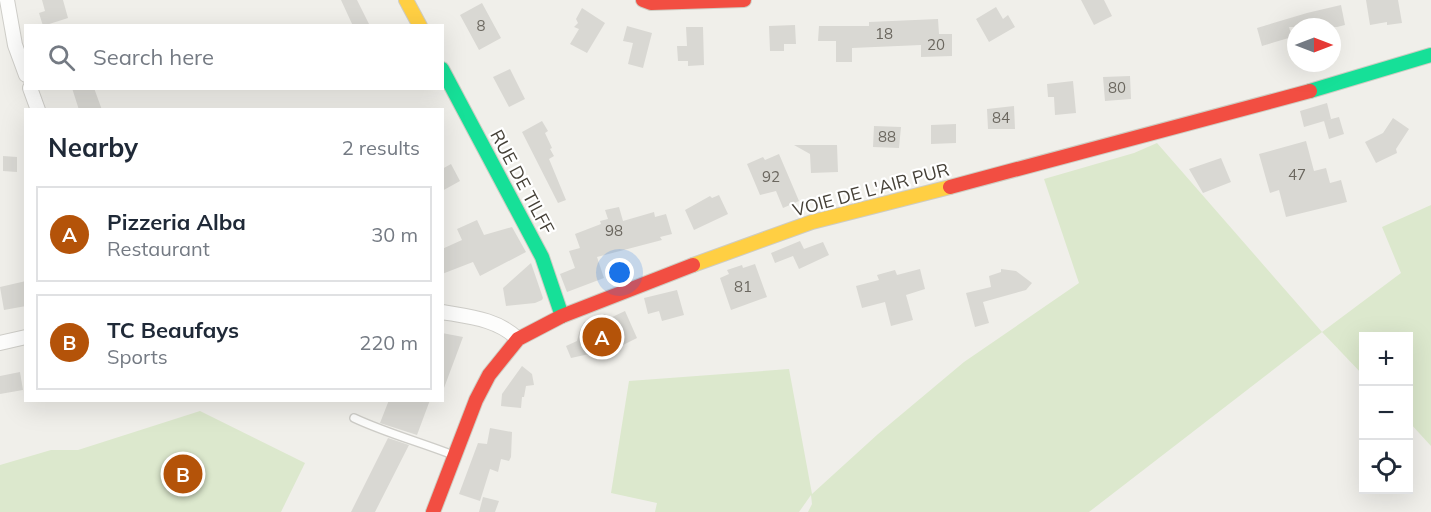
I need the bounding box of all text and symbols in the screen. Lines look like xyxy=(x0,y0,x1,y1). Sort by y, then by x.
house number: 8 xyxy=(476,16,486,35)
north arrow xyxy=(1287,18,1341,72)
search box xyxy=(24,24,444,90)
house number: 18 xyxy=(875,24,893,43)
house number: 20 xyxy=(927,35,945,54)
icon: search xyxy=(45,41,78,74)
text: Search here xyxy=(93,43,214,71)
house number: 80 xyxy=(1108,78,1126,97)
house number: 84 xyxy=(992,108,1010,127)
street label: RUE DE TILFF xyxy=(485,126,560,238)
house number: 88 xyxy=(878,127,896,146)
text: Nearby xyxy=(48,131,138,164)
text: 2 results xyxy=(342,135,420,160)
street label: VOIE DE L'AIR PUR xyxy=(790,158,952,221)
house number: 47 xyxy=(1288,165,1306,184)
house number: 92 xyxy=(762,167,780,186)
text: Pizzeria Alba xyxy=(107,208,246,236)
house number: 98 xyxy=(605,221,623,240)
text: A xyxy=(62,222,77,247)
text: 30 m xyxy=(371,222,418,247)
text: Restaurant xyxy=(107,236,210,261)
your location xyxy=(605,258,634,287)
house number: 81 xyxy=(734,277,752,296)
pin: A xyxy=(582,314,622,360)
text: TC Beaufays xyxy=(107,316,239,344)
text: B xyxy=(63,330,76,355)
text: 220 m xyxy=(359,330,418,355)
map controls xyxy=(1359,332,1413,494)
button: + xyxy=(1359,332,1413,386)
text: Sports xyxy=(107,344,168,369)
button: − xyxy=(1359,386,1413,440)
button: locate xyxy=(1359,440,1413,494)
pin: B xyxy=(164,452,202,496)

